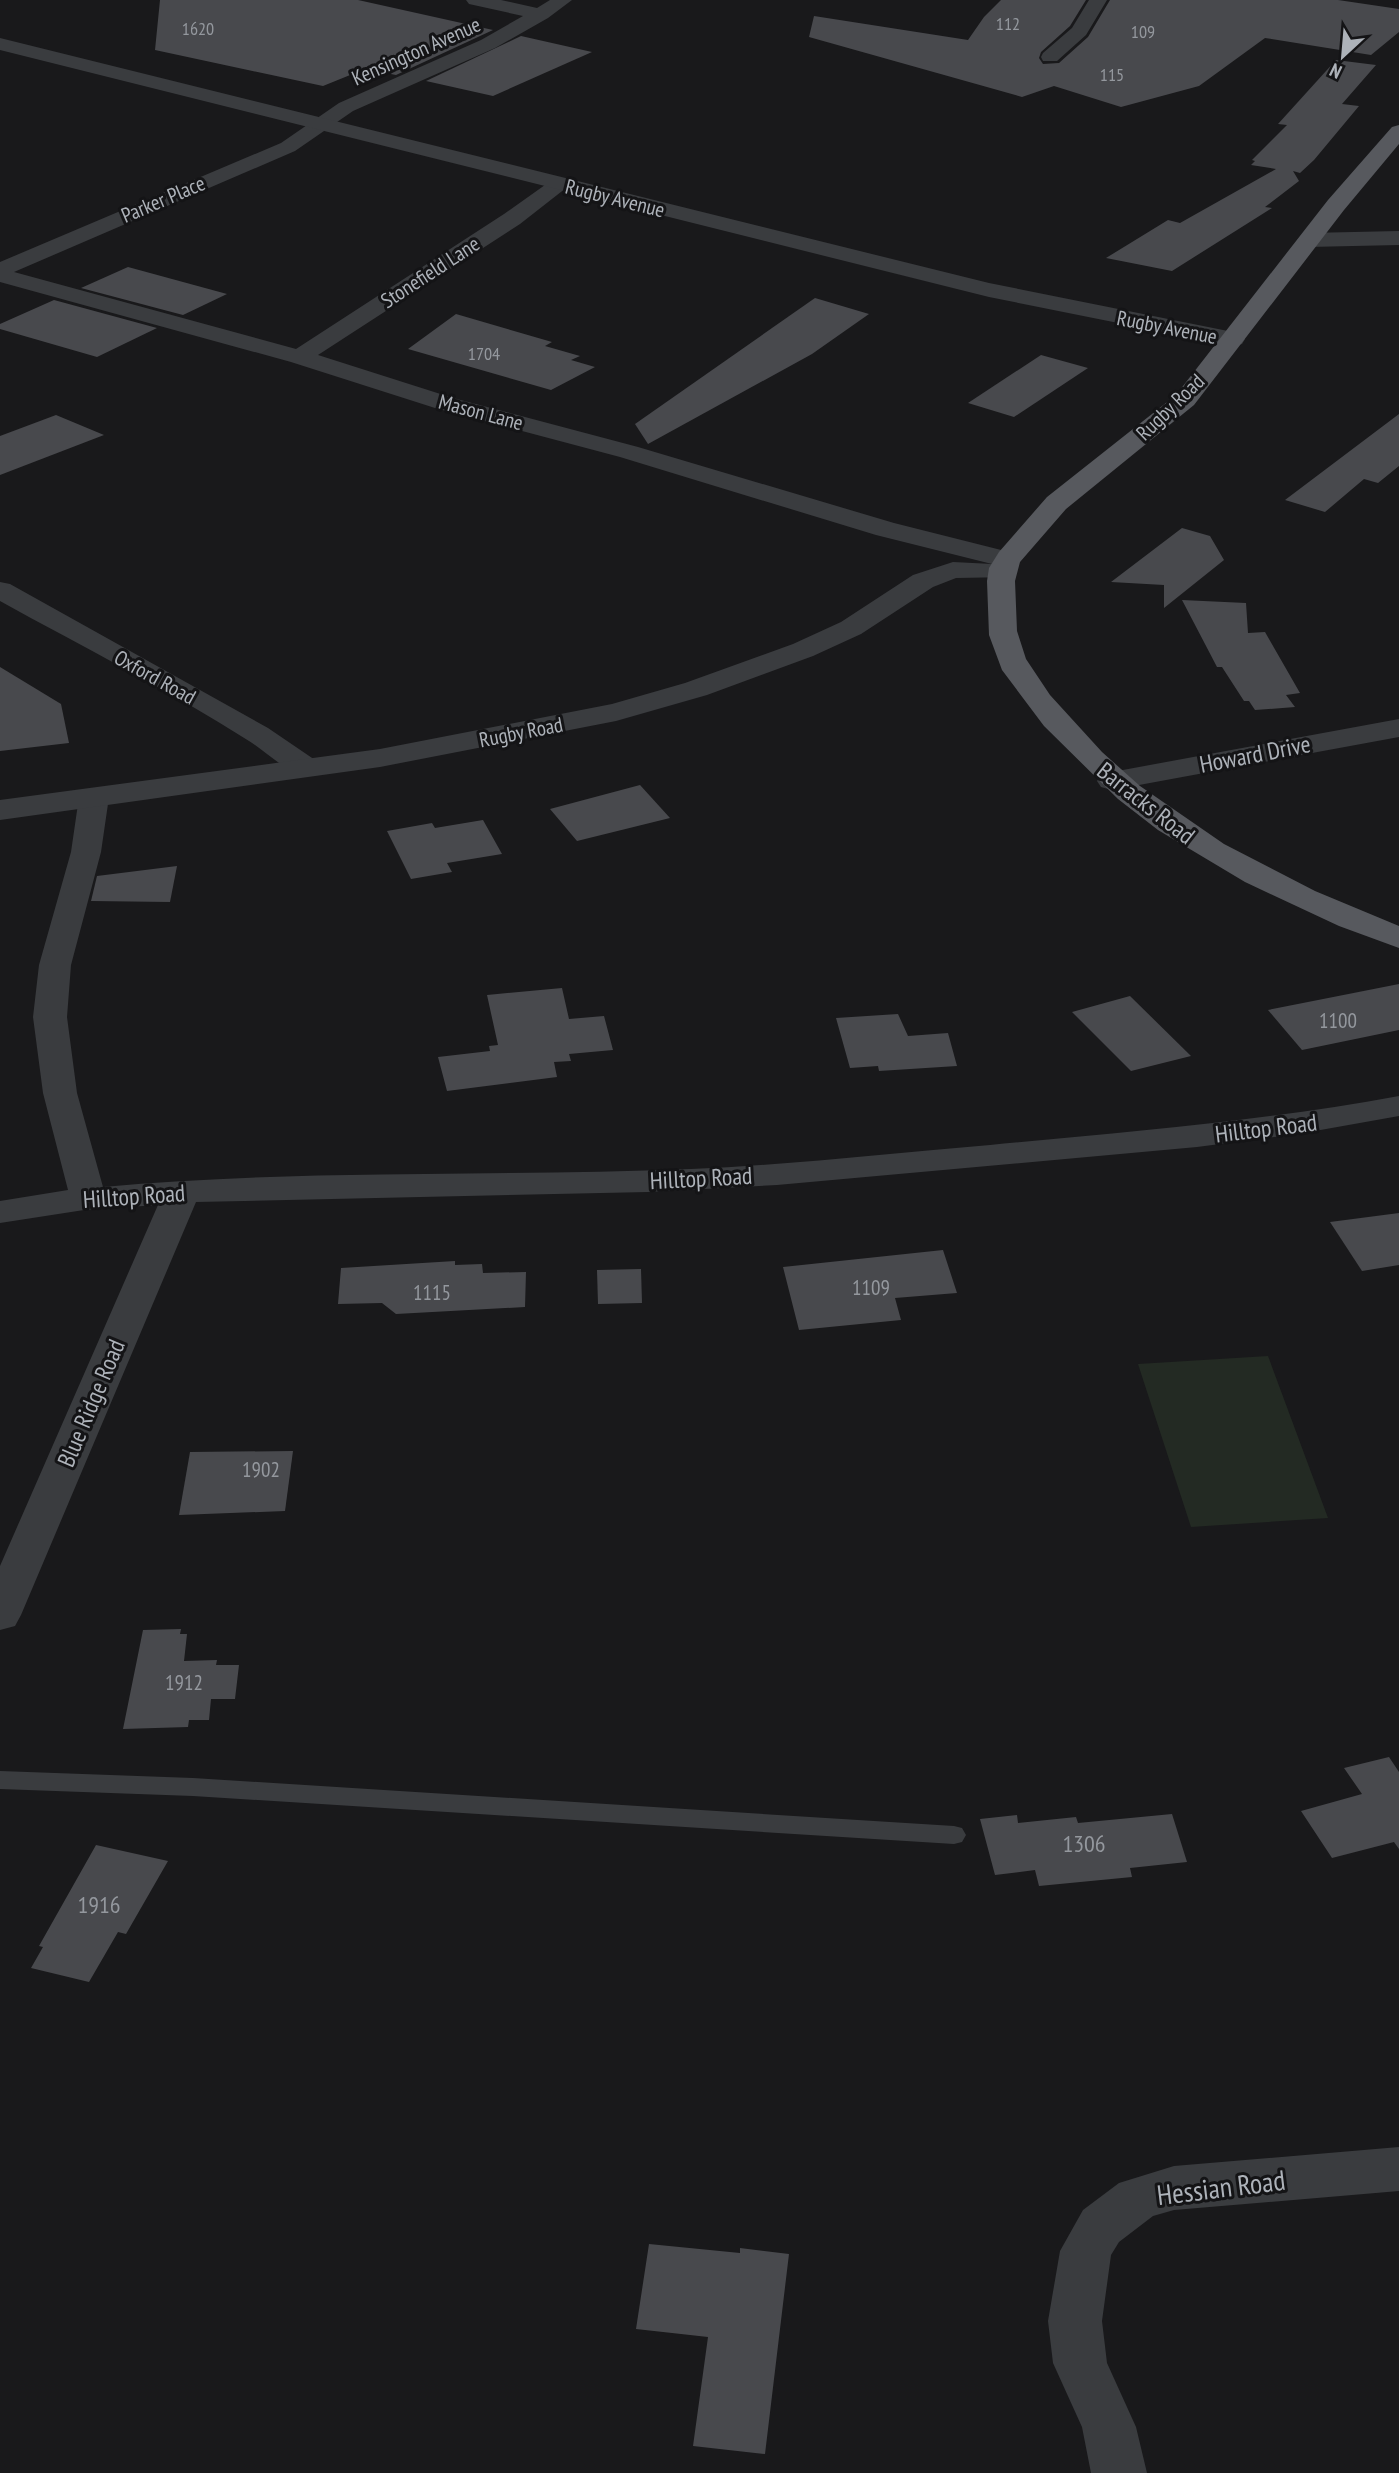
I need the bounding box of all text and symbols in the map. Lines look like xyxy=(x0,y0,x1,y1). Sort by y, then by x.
street label: Kensington Avenue xyxy=(347,11,485,91)
house number: 112 xyxy=(996,12,1020,35)
house number: 1620 xyxy=(182,17,214,40)
house number: 109 xyxy=(1131,20,1155,43)
north arrow xyxy=(1308,21,1378,91)
text: N xyxy=(1326,58,1345,84)
house number: 115 xyxy=(1100,63,1124,86)
street label: Parker Place xyxy=(117,169,209,229)
street label: Rugby Avenue xyxy=(563,173,667,223)
street label: Stonefield Lane xyxy=(375,230,485,314)
street label: Rugby Avenue xyxy=(1115,304,1219,350)
house number: 1704 xyxy=(468,342,500,365)
street label: Rugby Road xyxy=(1130,368,1210,446)
street label: Mason Lane xyxy=(436,388,526,436)
street label: Oxford Road xyxy=(109,644,201,710)
street label: Rugby Road xyxy=(477,711,565,753)
street label: Howard Drive xyxy=(1197,728,1313,780)
street label: Barracks Road xyxy=(1091,755,1201,851)
house number: 1100 xyxy=(1319,1007,1357,1034)
street label: Hilltop Road xyxy=(1213,1106,1319,1150)
street label: Hilltop Road xyxy=(649,1160,753,1196)
street label: Hilltop Road xyxy=(82,1177,186,1215)
house number: 1109 xyxy=(852,1274,890,1301)
house number: 1115 xyxy=(413,1279,451,1306)
street label: Blue Ridge Road xyxy=(50,1334,132,1472)
house number: 1902 xyxy=(242,1456,280,1483)
house number: 1912 xyxy=(165,1669,203,1696)
house number: 1306 xyxy=(1062,1828,1106,1859)
house number: 1916 xyxy=(77,1889,121,1920)
street label: Hessian Road xyxy=(1155,2161,1287,2213)

